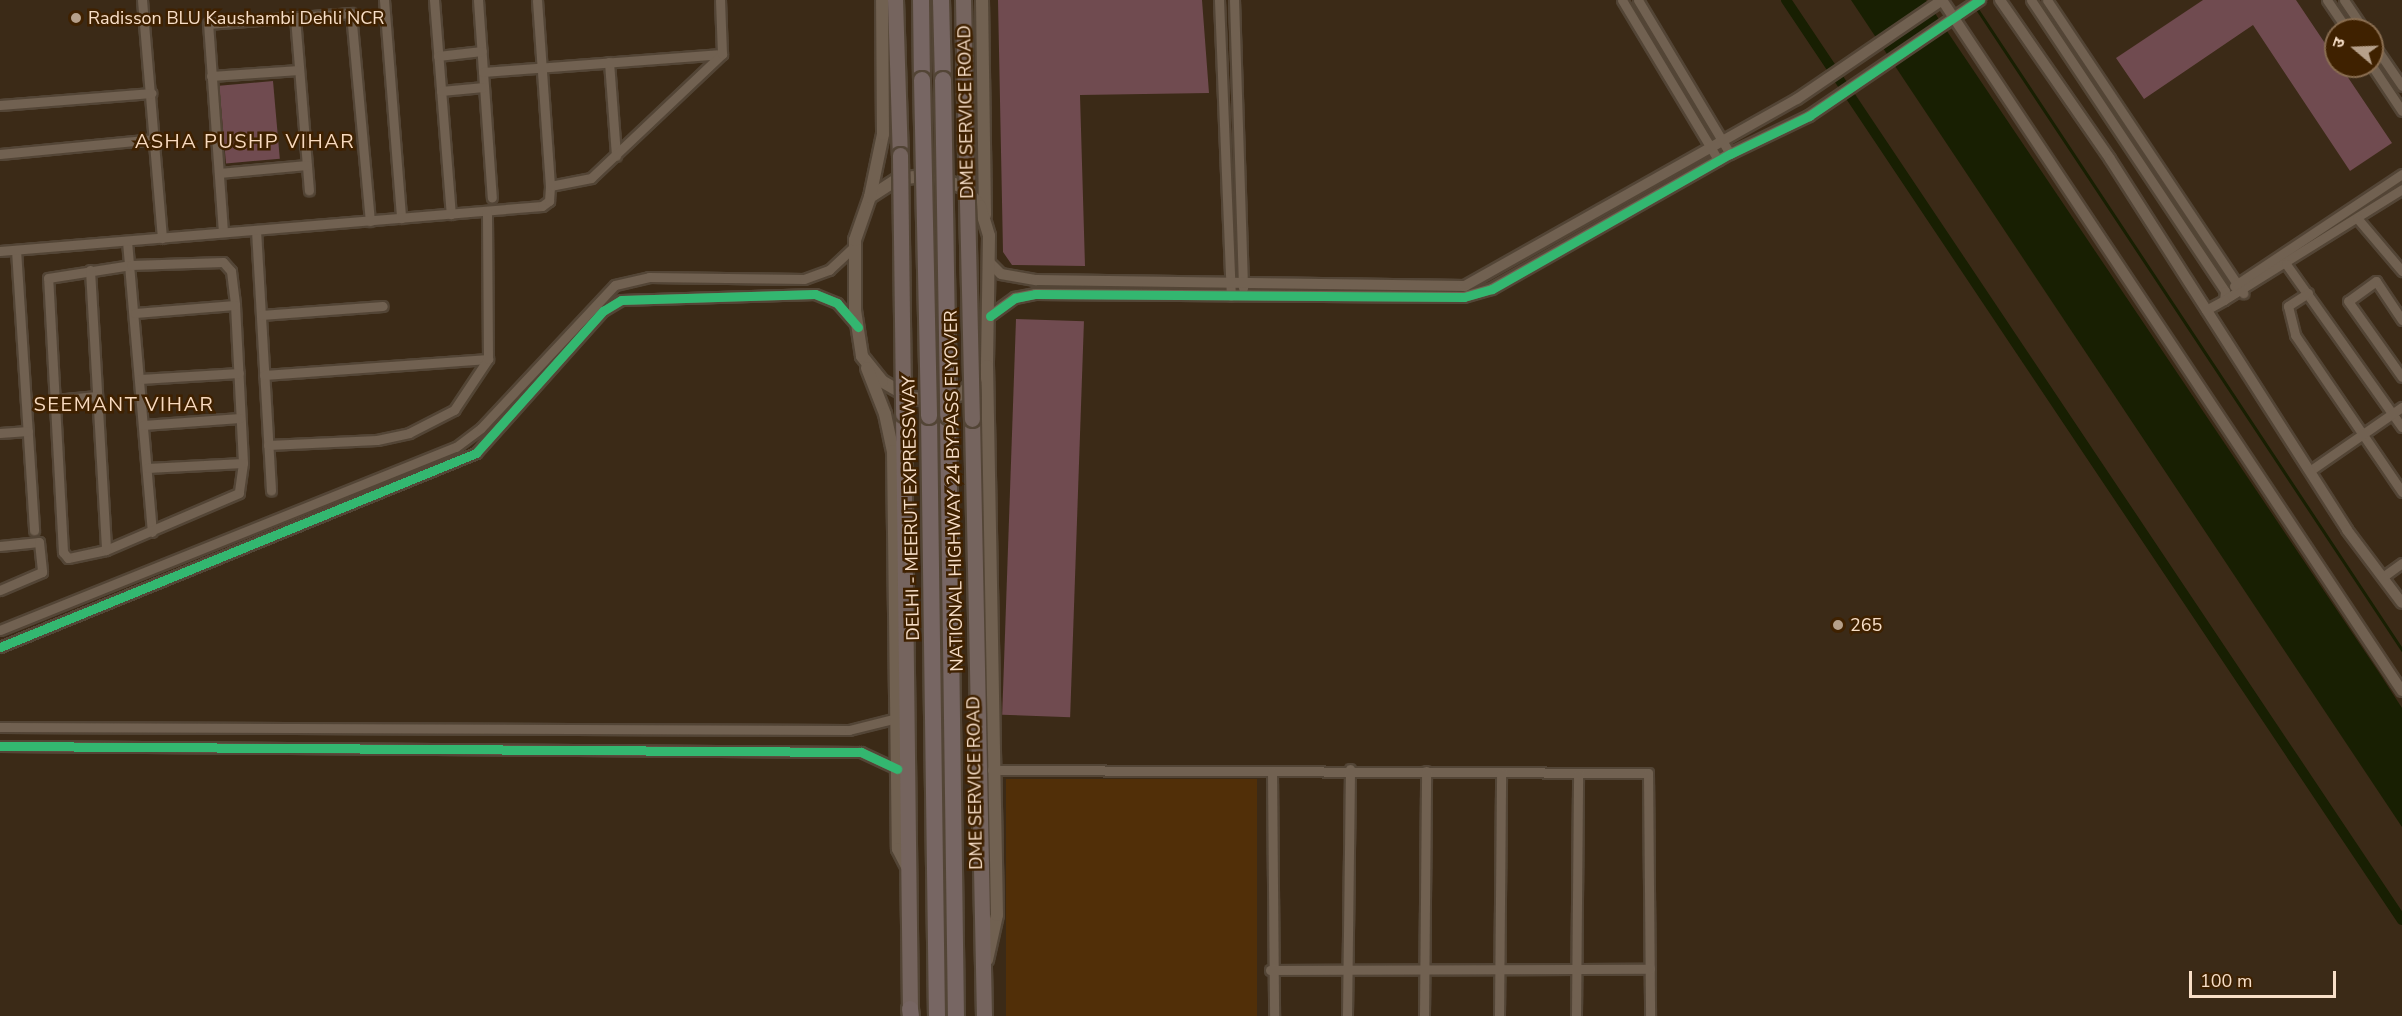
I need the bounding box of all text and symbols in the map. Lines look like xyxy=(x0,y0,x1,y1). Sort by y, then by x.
place label: Radisson BLU Kaushambi Dehli NCR xyxy=(88,7,384,29)
marker: Radisson BLU Kaushambi Dehli NCR xyxy=(69,11,83,25)
north arrow xyxy=(2324,18,2384,78)
street label: DME SERVICE ROAD xyxy=(954,25,978,199)
text: उ xyxy=(2327,35,2351,51)
district label: ASHA PUSHP VIHAR xyxy=(135,129,355,153)
street label: NATIONAL HIGHWAY 24 BYPASS FLYOVER xyxy=(940,310,968,672)
street label: DELHI - MEERUT EXPRESSWAY xyxy=(898,375,924,641)
district label: SEEMANT VIHAR xyxy=(34,392,214,416)
place label: 265 xyxy=(1850,614,1882,636)
marker: 265 xyxy=(1831,618,1845,632)
street label: DME SERVICE ROAD xyxy=(963,696,987,870)
scale bar xyxy=(2192,959,2339,997)
text: 100 m xyxy=(2200,969,2252,993)

